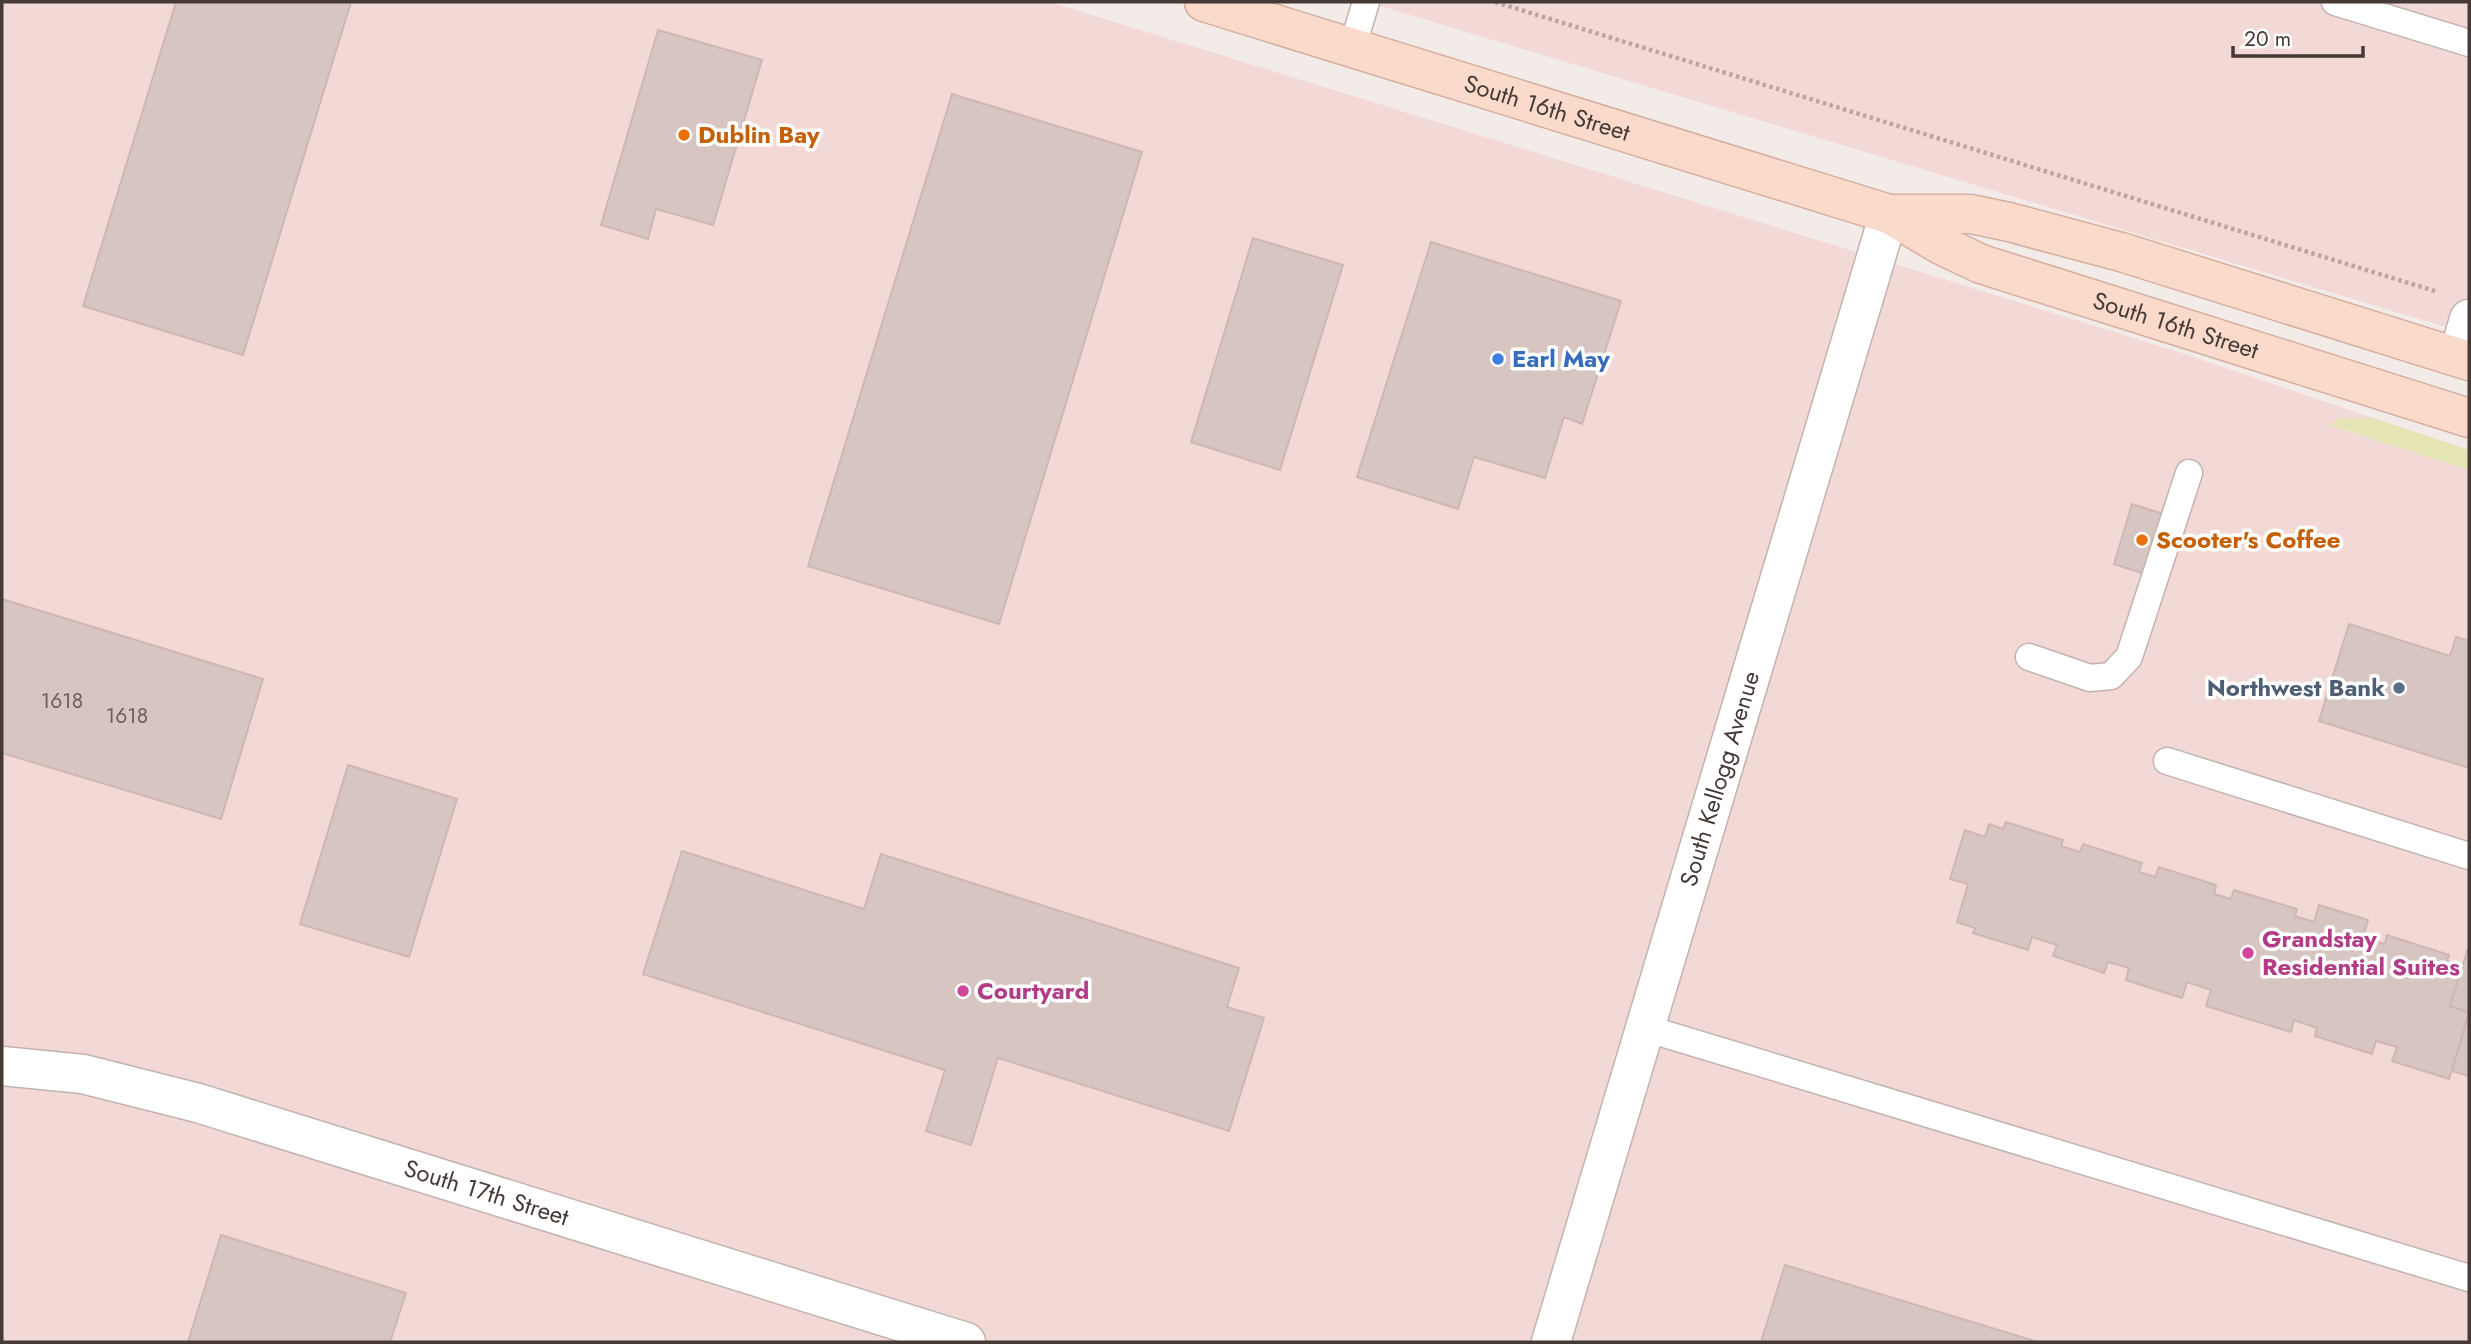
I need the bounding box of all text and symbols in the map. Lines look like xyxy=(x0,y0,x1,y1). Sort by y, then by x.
scale bar xyxy=(2233,14,2362,58)
text: 20 m xyxy=(2244,24,2291,54)
street label: South 16th Street xyxy=(1460,66,1635,150)
place label: Dublin Bay xyxy=(698,117,820,152)
marker: Dublin Bay xyxy=(676,127,692,143)
street label: South 16th Street xyxy=(2089,282,2263,368)
place label: Earl May xyxy=(1512,341,1610,376)
marker: Earl May xyxy=(1490,351,1506,367)
place label: Scooter's Coffee xyxy=(2156,522,2341,557)
marker: Scooter's Coffee xyxy=(2134,532,2150,548)
street label: South Kellogg Avenue xyxy=(1670,667,1768,891)
place label: Northwest Bank xyxy=(2207,670,2385,705)
marker: Northwest Bank xyxy=(2391,680,2407,696)
house number: 1618 xyxy=(41,686,83,716)
house number: 1618 xyxy=(106,701,148,731)
place label: Grandstay Residential Suites xyxy=(2262,921,2460,984)
marker: Grandstay Residential Suites xyxy=(2240,945,2256,961)
place label: Courtyard xyxy=(977,973,1089,1008)
marker: Courtyard xyxy=(955,983,971,999)
street label: South 17th Street xyxy=(400,1150,573,1234)

